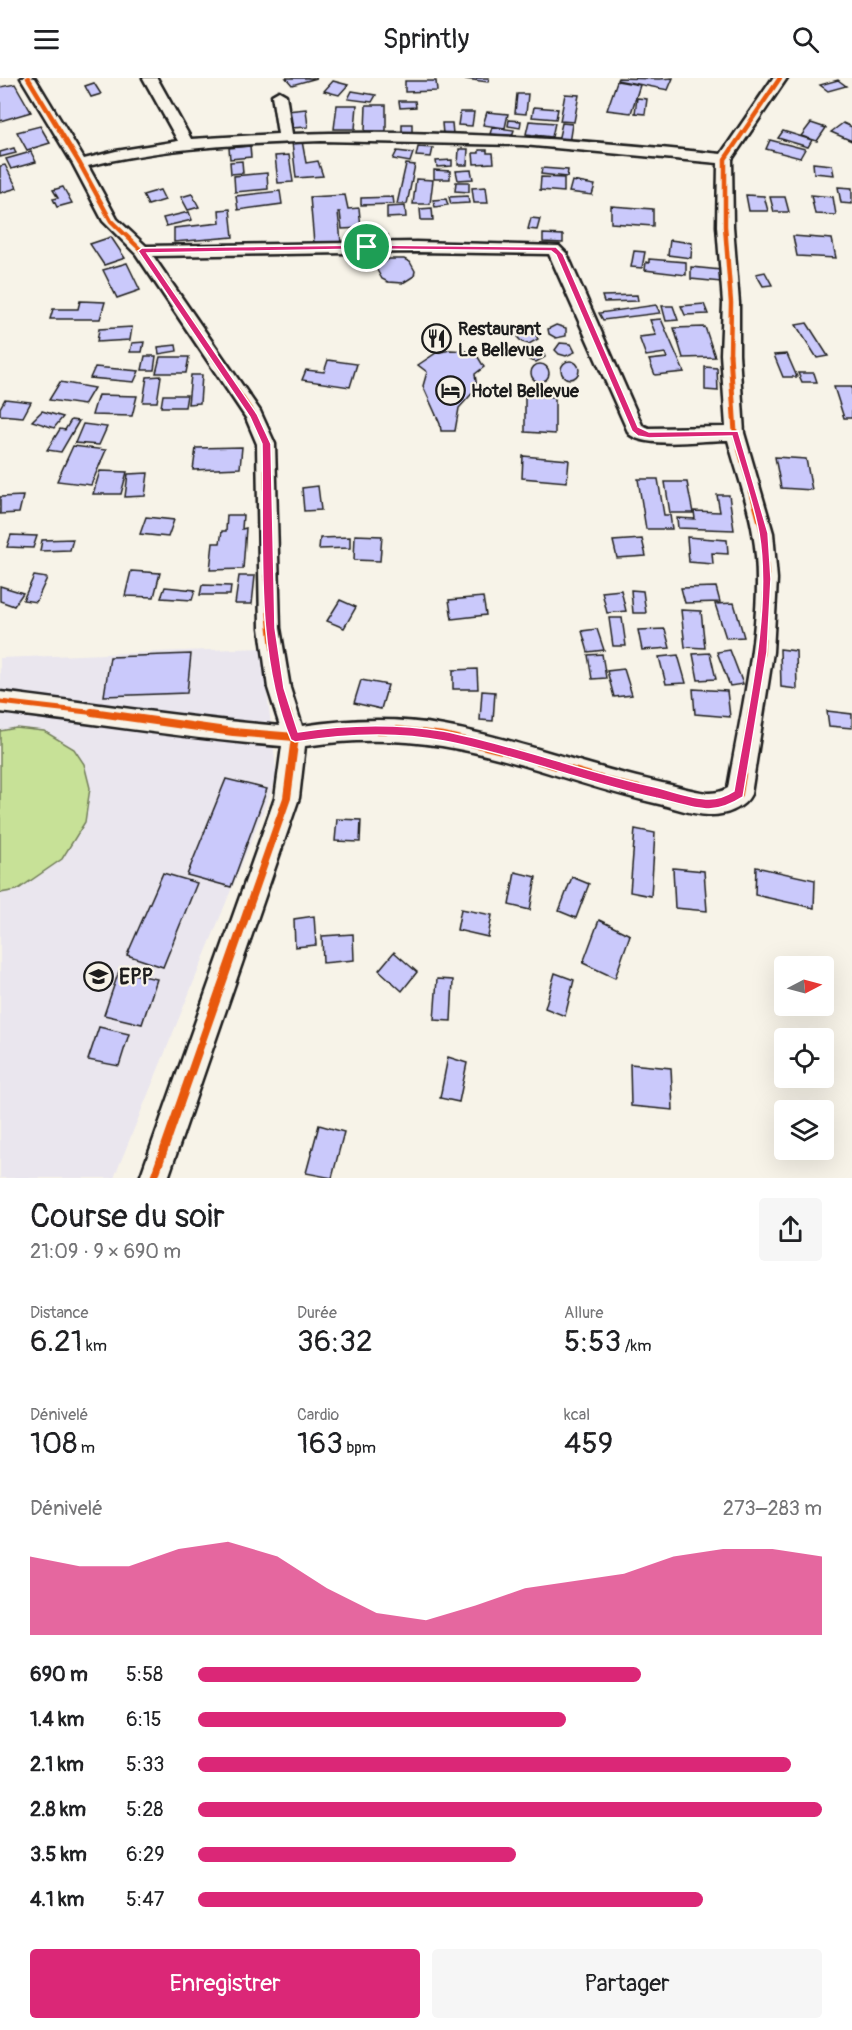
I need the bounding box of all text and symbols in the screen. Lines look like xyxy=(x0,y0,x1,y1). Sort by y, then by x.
icon: menu xyxy=(30,23,63,56)
text: Sprintly xyxy=(383,23,469,56)
icon: search xyxy=(789,23,822,56)
pin xyxy=(341,221,392,272)
icon: arrive xyxy=(350,230,383,263)
place label: Restaurant Le Bellevue xyxy=(458,318,545,362)
restaurant icon: Restaurant Le Bellevue xyxy=(421,323,453,355)
hotel icon: Hotel Bellevue xyxy=(434,375,466,407)
place label: Hotel Bellevue xyxy=(471,380,580,403)
north arrow xyxy=(774,956,834,1016)
map controls xyxy=(774,956,834,1160)
school or university icon: EPP xyxy=(82,961,114,993)
place label: EPP xyxy=(119,964,154,991)
button: locate xyxy=(774,1028,834,1088)
button: layers xyxy=(774,1100,834,1160)
text: Course du soir xyxy=(30,1196,225,1237)
button: share xyxy=(759,1198,822,1261)
text: 21:09 · 9 × 690 m xyxy=(30,1239,181,1264)
text: Distance xyxy=(30,1303,89,1323)
text: Durée xyxy=(297,1303,337,1323)
text: Allure xyxy=(564,1303,603,1323)
text: 6.21 xyxy=(30,1323,83,1360)
text: 36:32 xyxy=(297,1323,373,1360)
text: 5:53 xyxy=(564,1323,621,1360)
text: km xyxy=(83,1336,107,1356)
text: /km xyxy=(621,1336,651,1356)
text: Dénivelé xyxy=(30,1405,88,1425)
text: Cardio xyxy=(297,1405,339,1425)
text: kcal xyxy=(564,1405,590,1425)
text: 108 xyxy=(30,1425,77,1462)
text: 163 xyxy=(297,1425,343,1462)
text: 459 xyxy=(564,1425,613,1462)
text: m xyxy=(77,1438,95,1458)
text: bpm xyxy=(343,1438,376,1458)
text: Dénivelé xyxy=(30,1496,103,1521)
text: 273–283 m xyxy=(723,1496,822,1521)
text: 690 m xyxy=(30,1662,88,1687)
text: 5:58 xyxy=(126,1662,163,1687)
text: 1.4 km xyxy=(30,1707,84,1732)
text: 6:15 xyxy=(126,1707,162,1732)
text: 2.1 km xyxy=(30,1752,84,1777)
text: 5:33 xyxy=(126,1752,165,1777)
text: 2.8 km xyxy=(30,1797,86,1822)
text: 5:28 xyxy=(126,1797,163,1822)
text: 3.5 km xyxy=(30,1842,87,1867)
text: 6:29 xyxy=(126,1842,164,1867)
text: 4.1 km xyxy=(30,1887,84,1912)
text: 5:47 xyxy=(126,1887,164,1912)
button: Enregistrer xyxy=(30,1949,420,2018)
button: Partager xyxy=(432,1949,822,2018)

